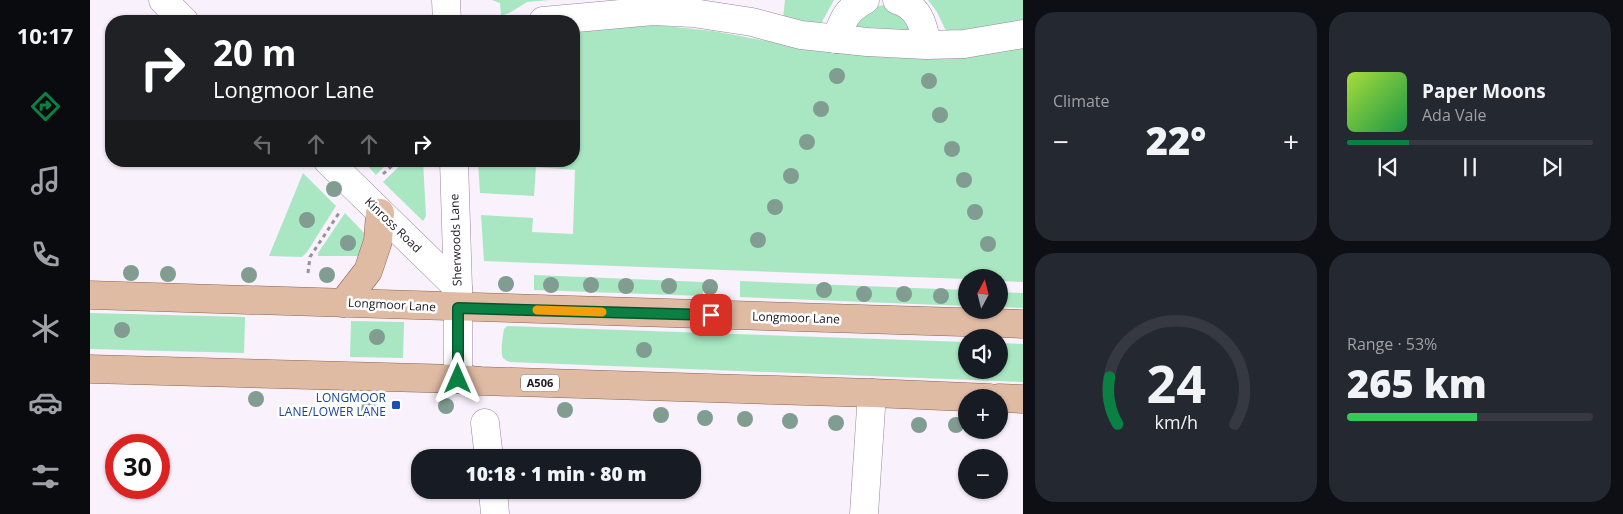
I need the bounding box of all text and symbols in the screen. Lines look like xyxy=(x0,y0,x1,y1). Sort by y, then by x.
text: 10:17 xyxy=(17,20,73,50)
text: 20 m xyxy=(213,29,296,76)
icon: right xyxy=(130,35,195,100)
text: Longmoor Lane xyxy=(213,74,374,104)
text: Paper Moons xyxy=(1422,78,1546,104)
icon: directions xyxy=(28,89,63,124)
text: Climate xyxy=(1053,90,1110,112)
text: Ada Vale xyxy=(1422,104,1486,126)
text: 22° xyxy=(1146,114,1206,166)
text: − xyxy=(1053,122,1069,160)
text: + xyxy=(1283,122,1299,160)
icon: left xyxy=(249,130,277,158)
icon: ahead xyxy=(302,130,330,158)
icon: ahead xyxy=(355,130,383,158)
icon: right xyxy=(408,130,436,158)
icon: previous xyxy=(1374,153,1402,181)
icon: pause xyxy=(1456,153,1484,181)
icon: next xyxy=(1538,153,1566,181)
icon: music xyxy=(28,163,63,198)
street label: Kinross Road xyxy=(361,193,426,256)
street label: Sherwoods Lane xyxy=(445,193,466,287)
icon: phone xyxy=(28,237,63,272)
north arrow xyxy=(958,269,1008,319)
map controls xyxy=(958,269,1008,499)
street label: Longmoor Lane xyxy=(348,294,437,315)
pin xyxy=(690,294,732,336)
icon: arrive xyxy=(697,301,725,329)
street label: Longmoor Lane xyxy=(752,307,841,328)
icon: climate xyxy=(28,311,63,346)
button: sound xyxy=(958,329,1008,379)
text: Range · 53% xyxy=(1347,333,1437,355)
text: 24 xyxy=(1146,347,1206,418)
position arrow xyxy=(431,352,483,404)
text: 265 km xyxy=(1347,357,1487,409)
road number: A506 xyxy=(521,374,559,392)
icon: car xyxy=(28,385,63,420)
place label: LONGMOOR LANE/LOWER LANE xyxy=(279,389,387,420)
button: + xyxy=(958,389,1008,439)
marker: LONGMOOR LANE/LOWER LANE xyxy=(390,399,402,411)
text: km/h xyxy=(1154,410,1198,434)
speed limit sign: 30 xyxy=(105,434,170,499)
button: − xyxy=(958,449,1008,499)
icon: filters xyxy=(28,459,63,494)
text: 10:18 · 1 min · 80 m xyxy=(466,461,646,487)

